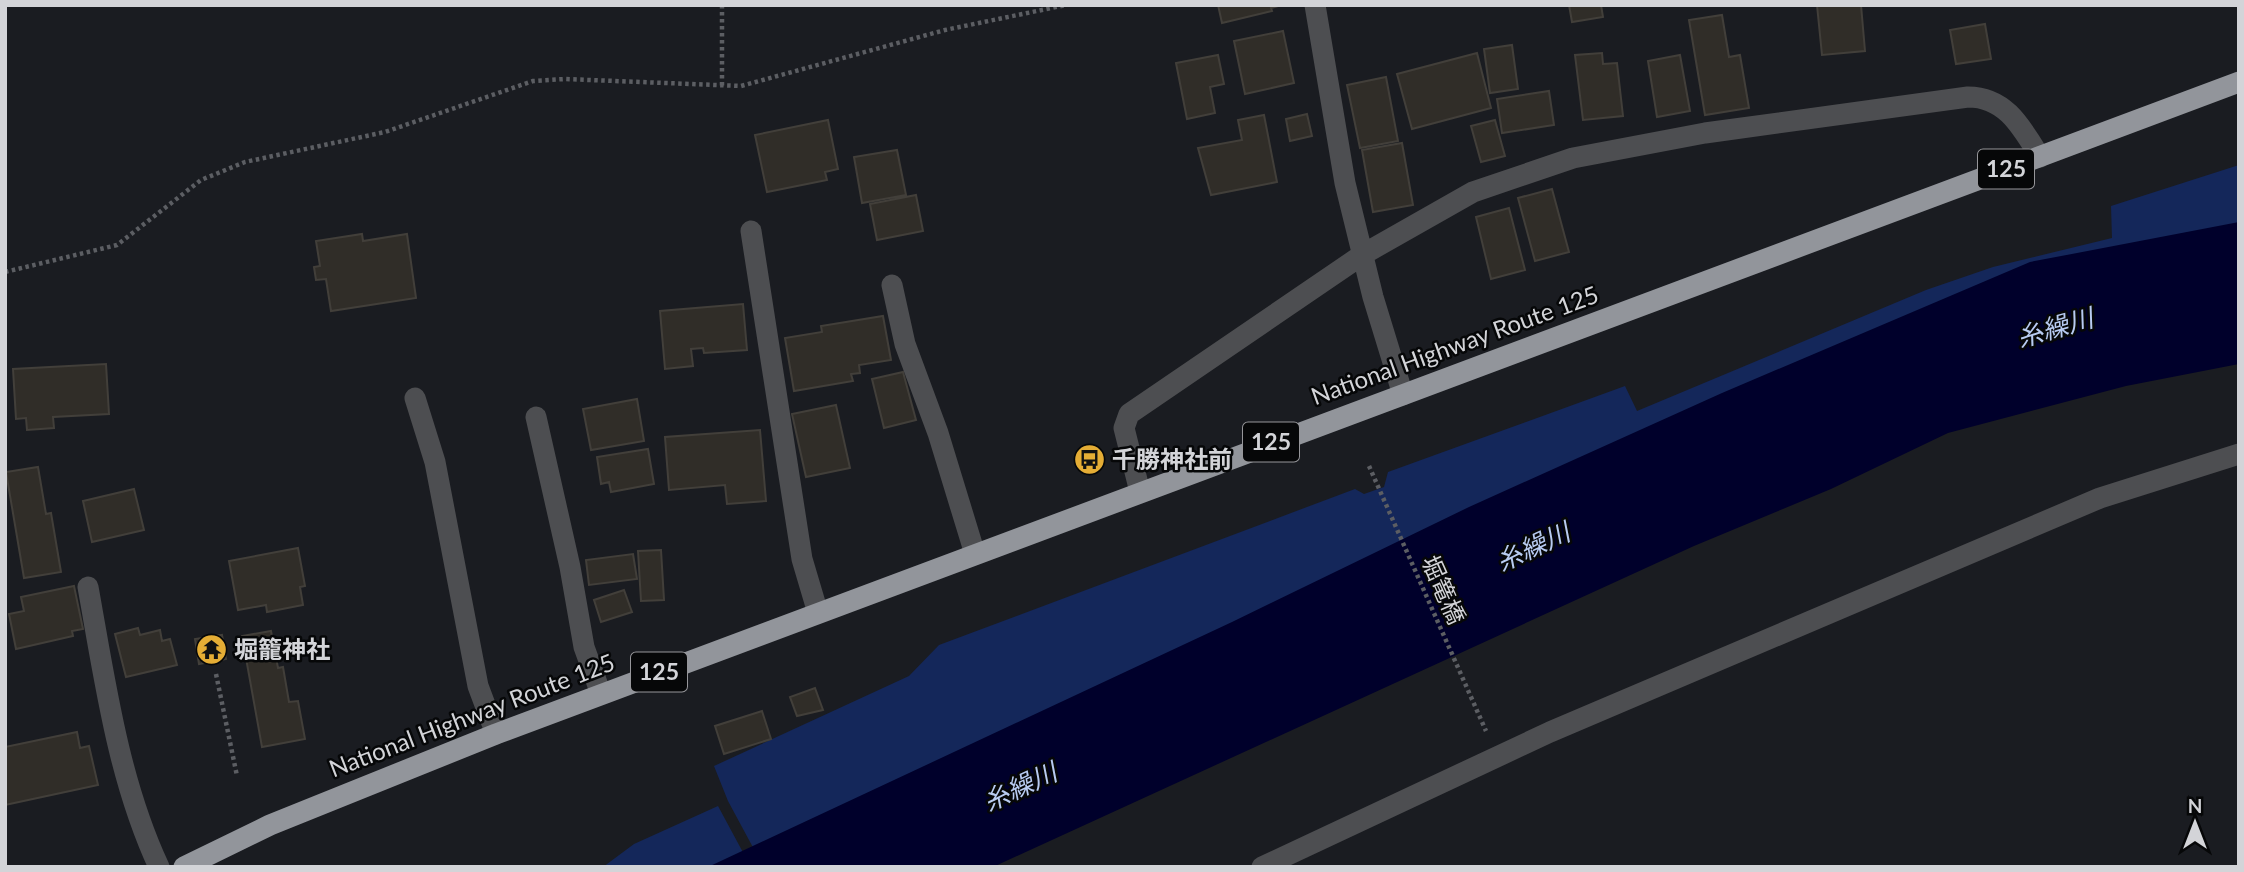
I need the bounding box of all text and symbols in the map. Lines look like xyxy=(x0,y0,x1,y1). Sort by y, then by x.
road number: 125 xyxy=(1978,150,2034,188)
street label: National Highway Route 125 xyxy=(1307,279,1602,410)
water label: 糸繰川 xyxy=(2013,300,2100,353)
road number: 125 xyxy=(1243,422,1299,462)
bus stop icon: 千勝神社前 xyxy=(1072,443,1106,477)
place label: 千勝神社前 xyxy=(1112,444,1232,473)
water label: 糸繰川 xyxy=(1490,514,1577,577)
street label: 堀篭橋 xyxy=(1416,551,1472,628)
temple icon: 堀籠神社 xyxy=(194,633,228,667)
place label: 堀籠神社 xyxy=(234,634,330,663)
street label: National Highway Route 125 xyxy=(325,647,618,783)
road number: 125 xyxy=(631,652,687,692)
water label: 糸繰川 xyxy=(977,754,1064,817)
north arrow xyxy=(2160,788,2230,858)
text: N xyxy=(2188,794,2202,817)

